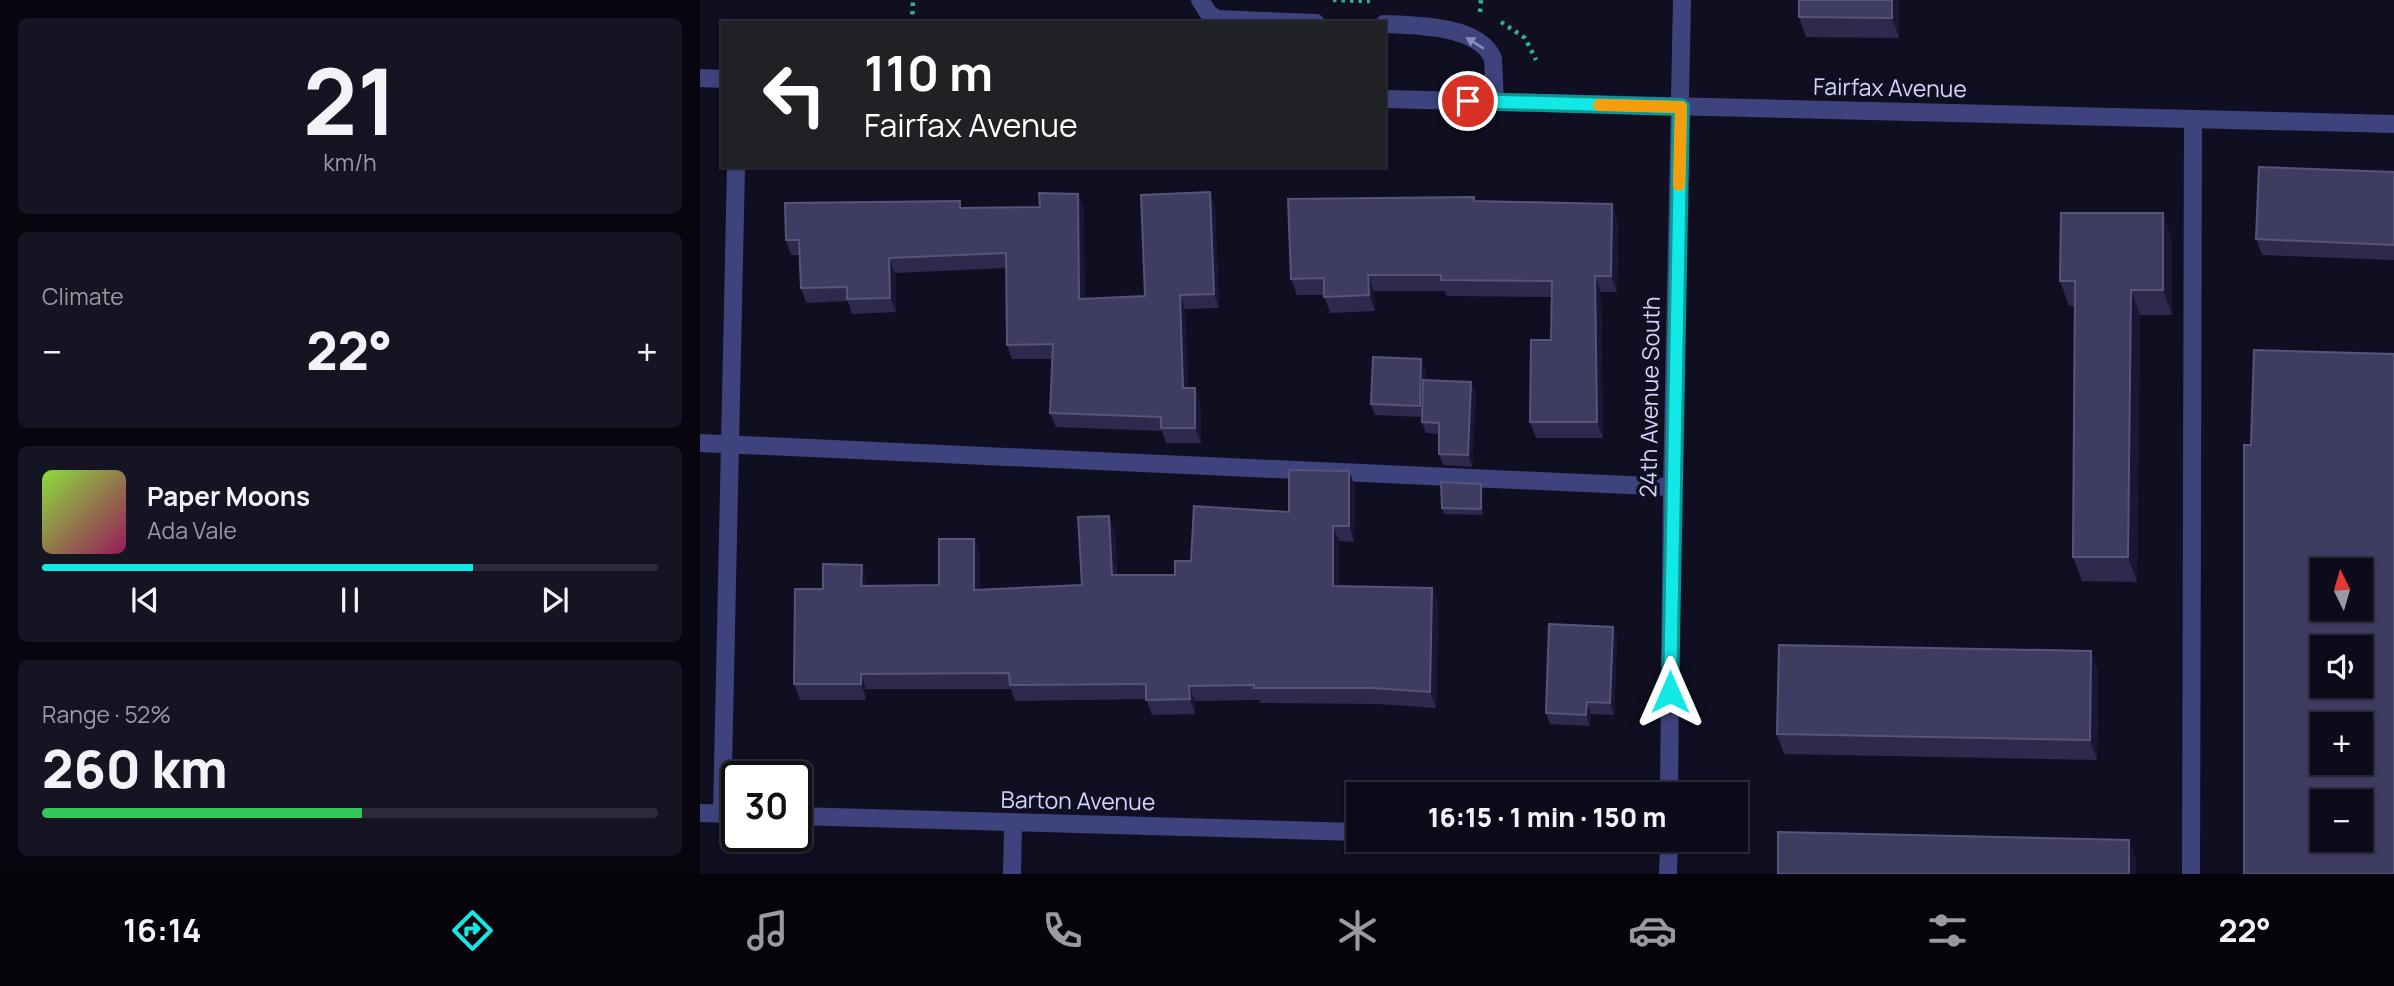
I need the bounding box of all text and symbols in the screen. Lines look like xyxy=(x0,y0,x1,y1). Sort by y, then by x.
one-way arrow xyxy=(1465,36,1484,49)
text: 21 xyxy=(303,38,397,162)
text: 110 m xyxy=(864,39,993,106)
icon: left xyxy=(749,49,840,140)
street label: Fairfax Avenue xyxy=(1813,70,1967,104)
pin xyxy=(1438,71,1498,131)
icon: arrive xyxy=(1449,82,1487,120)
text: Fairfax Avenue xyxy=(864,103,1078,147)
text: km/h xyxy=(323,146,377,178)
text: Climate xyxy=(42,280,124,312)
street label: 24th Avenue South xyxy=(1631,296,1667,498)
text: 22° xyxy=(306,315,392,386)
text: − xyxy=(42,325,63,377)
text: + xyxy=(636,325,658,377)
text: Paper Moons xyxy=(147,478,310,514)
text: Ada Vale xyxy=(147,514,237,546)
north arrow xyxy=(2310,558,2373,621)
map controls xyxy=(2310,558,2373,852)
icon: previous xyxy=(126,581,164,619)
icon: pause xyxy=(331,581,369,619)
icon: next xyxy=(536,581,574,619)
button: sound xyxy=(2310,635,2373,698)
position arrow xyxy=(1633,655,1707,729)
text: Range · 52% xyxy=(42,698,171,730)
button: + xyxy=(2310,712,2373,775)
text: 260 km xyxy=(42,733,228,804)
speed limit sign: 30 xyxy=(721,761,812,852)
street label: Barton Avenue xyxy=(1000,783,1156,817)
button: − xyxy=(2310,789,2373,852)
text: 16:15 · 1 min · 150 m xyxy=(1428,799,1666,835)
icon: directions xyxy=(448,906,497,955)
icon: music xyxy=(743,906,792,955)
icon: phone xyxy=(1038,906,1087,955)
icon: climate xyxy=(1333,906,1382,955)
icon: car xyxy=(1628,906,1677,955)
icon: filters xyxy=(1923,906,1972,955)
text: 16:14 xyxy=(123,908,201,952)
text: 22° xyxy=(2218,908,2271,952)

